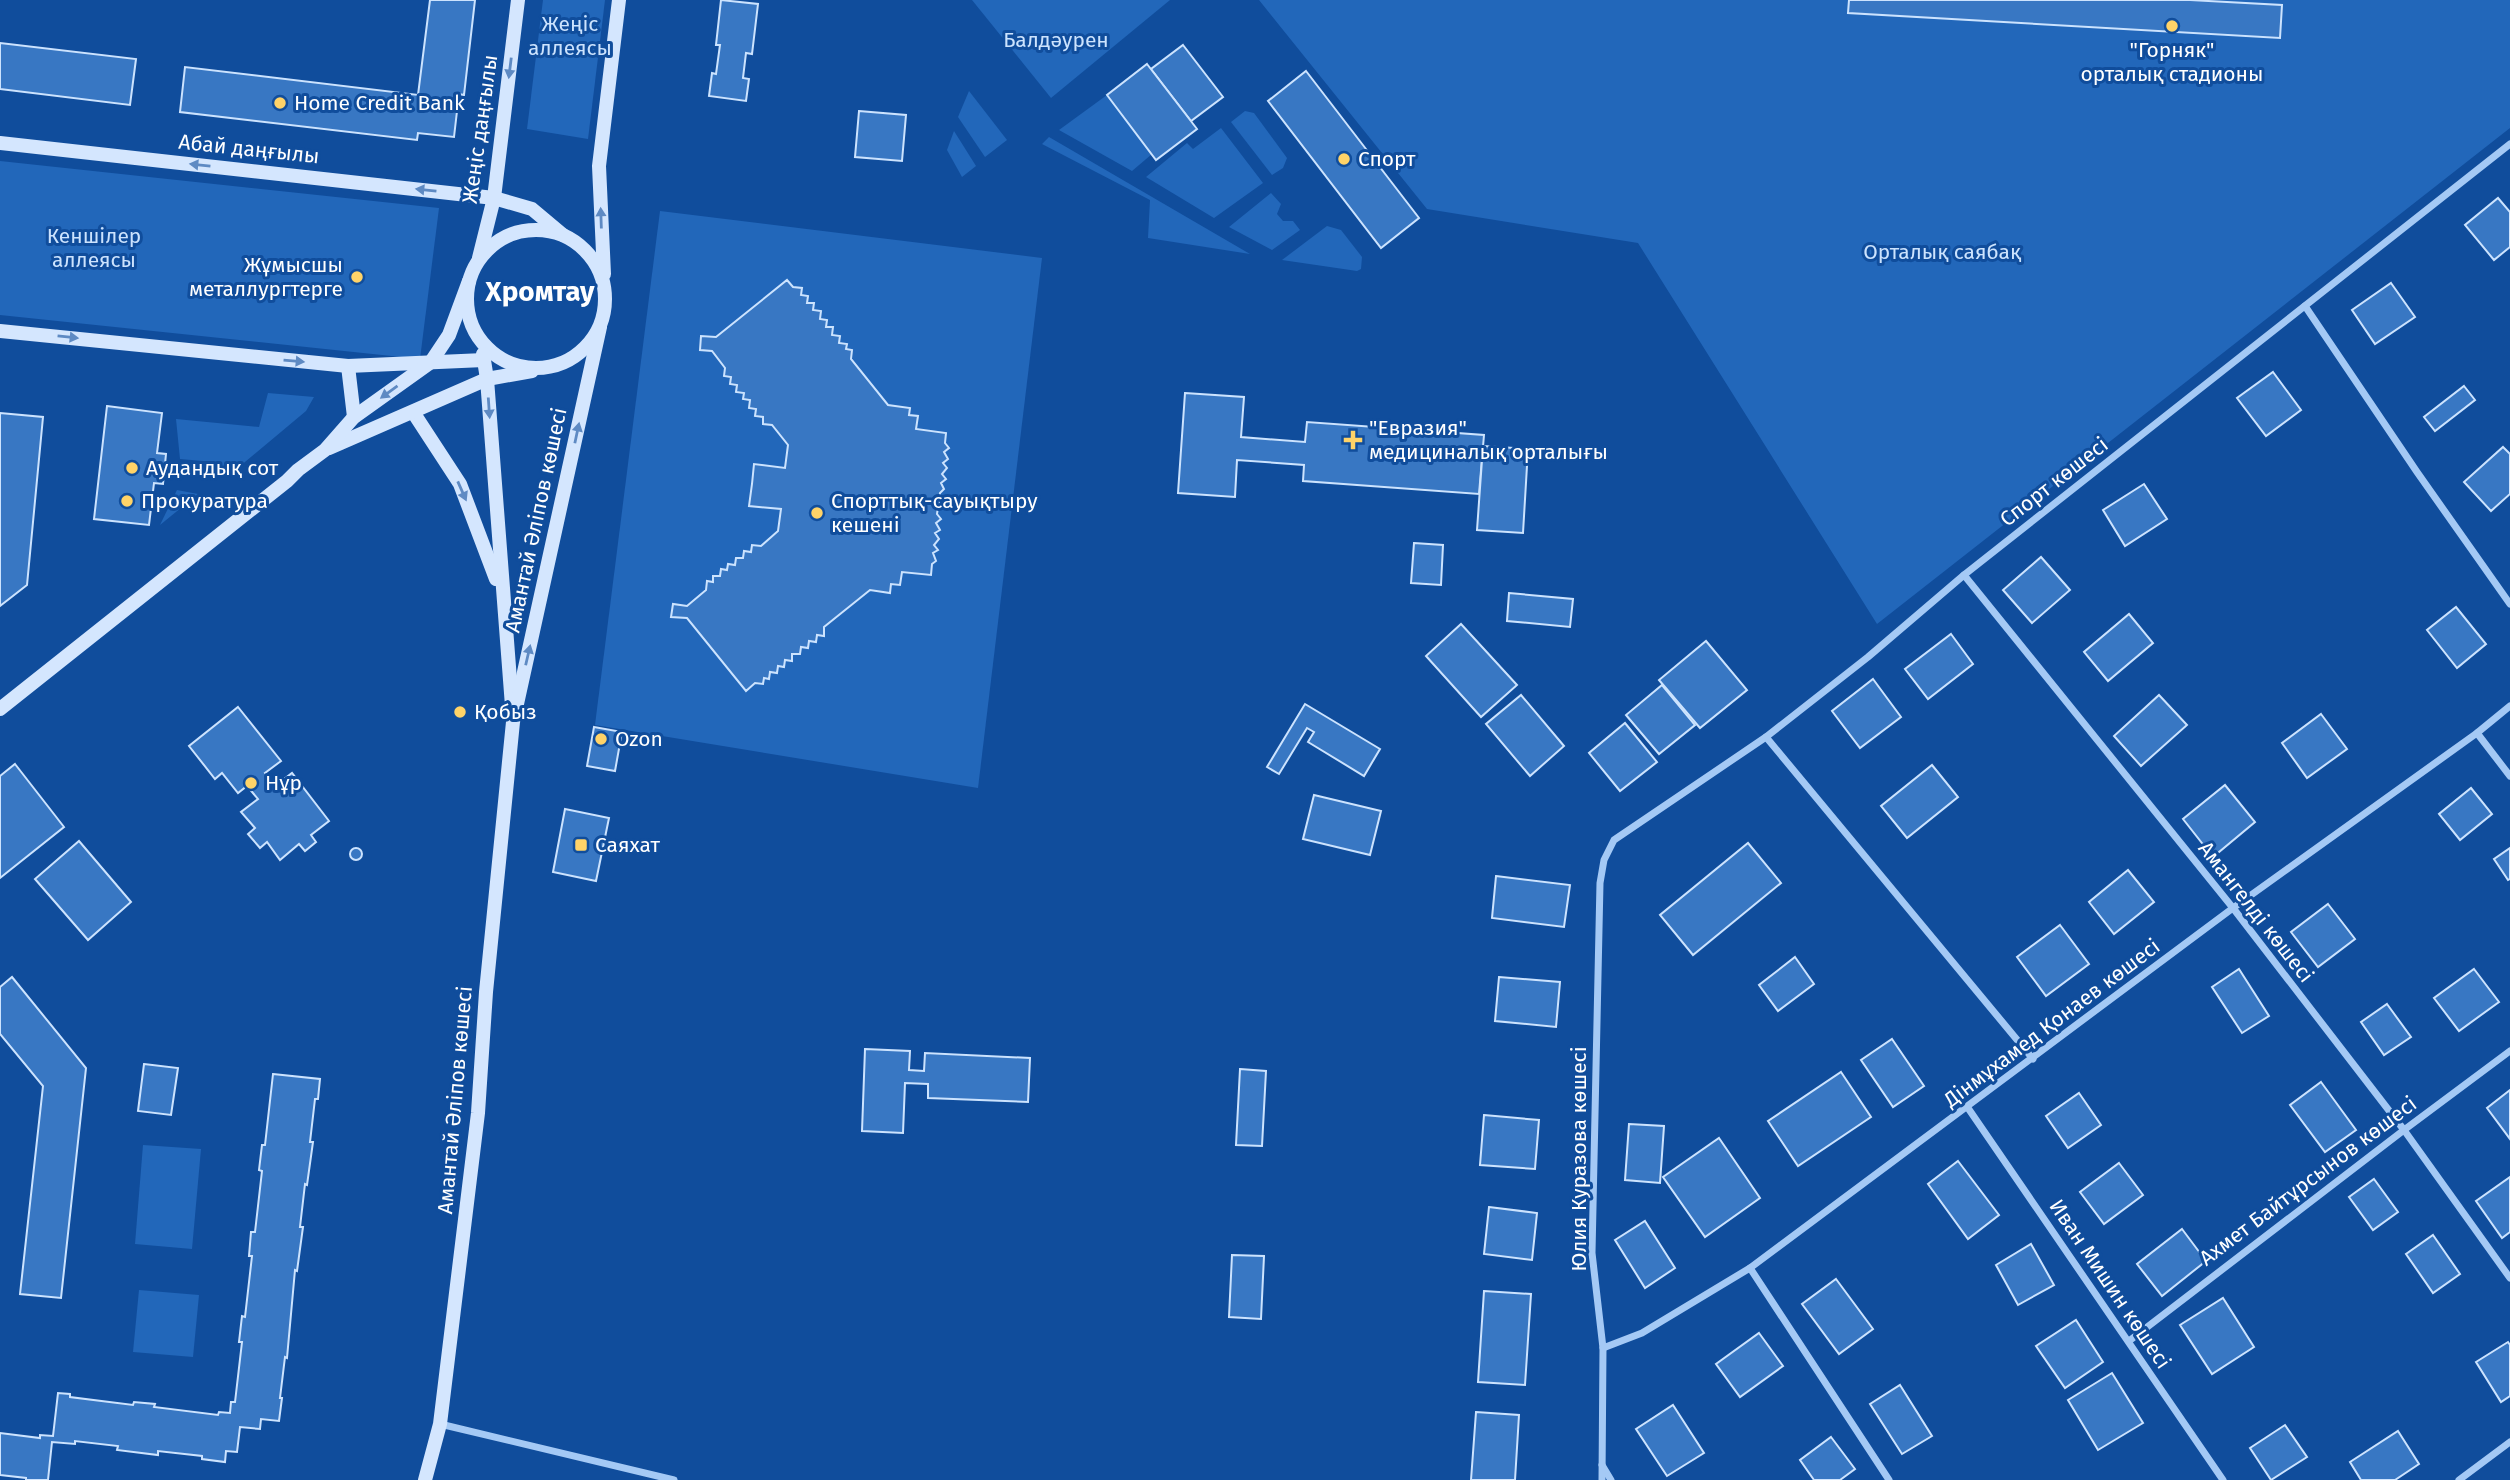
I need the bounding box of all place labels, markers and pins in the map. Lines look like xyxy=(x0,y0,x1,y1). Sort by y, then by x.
marker: "Горняк" орталық стадионы xyxy=(2164,18,2180,34)
place label: "Горняк" орталық стадионы xyxy=(2081,37,2263,87)
place label: Home Credit Bank xyxy=(294,90,465,116)
marker: Home Credit Bank xyxy=(272,95,288,111)
place label: Спорт xyxy=(1358,146,1416,172)
marker: Спорт xyxy=(1336,151,1352,167)
place label: Жұмысшы металлургтерге xyxy=(189,252,343,302)
marker: Жұмысшы металлургтерге xyxy=(349,269,365,285)
place label: "Евразия" медициналық орталығы xyxy=(1369,415,1608,465)
marker: "Евразия" медициналық орталығы xyxy=(1343,430,1363,450)
place label: Аудандық сот xyxy=(146,455,279,481)
marker: Аудандық сот xyxy=(124,460,140,476)
place label: Прокуратура xyxy=(141,488,268,514)
place label: Спорттық-сауықтыру кешені xyxy=(831,488,1038,538)
marker: Прокуратура xyxy=(119,493,135,509)
marker: Спорттық-сауықтыру кешені xyxy=(809,505,825,521)
place label: Қобыз xyxy=(474,699,537,725)
marker: Қобыз xyxy=(452,704,468,720)
place label: Ozon xyxy=(615,726,663,752)
marker: Ozon xyxy=(593,731,609,747)
place label: Нұр xyxy=(265,770,302,796)
marker: Нұр xyxy=(243,775,259,791)
place label: Саяхат xyxy=(595,832,660,858)
marker: Саяхат xyxy=(573,837,589,853)

